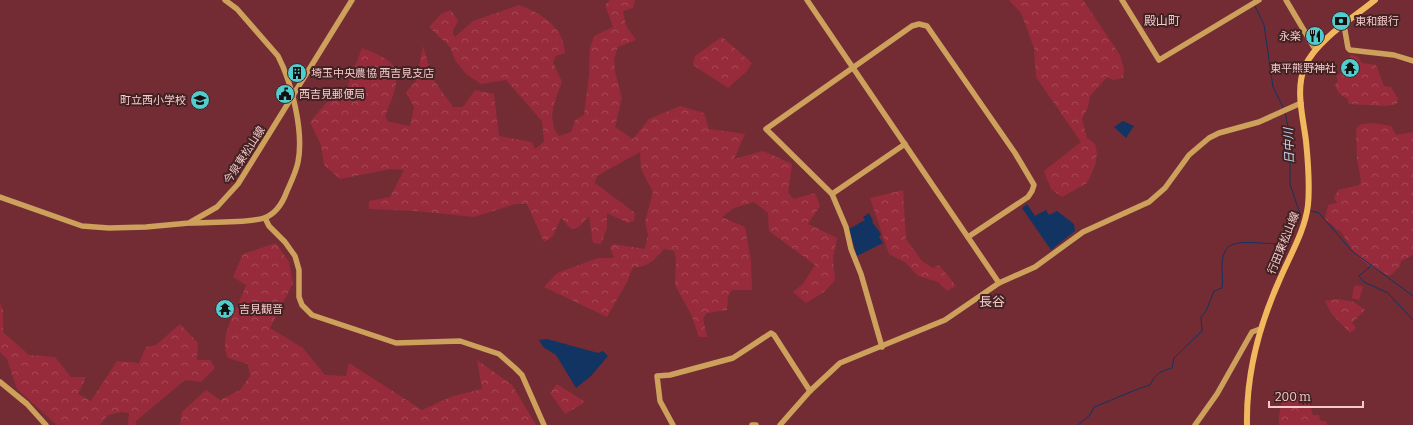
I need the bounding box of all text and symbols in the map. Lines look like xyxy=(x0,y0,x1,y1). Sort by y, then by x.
bank icon: 東和銀行 xyxy=(1330,10,1352,32)
district label: 殿山町 xyxy=(1144,14,1180,28)
place label: 東和銀行 xyxy=(1355,15,1399,28)
restaurant icon: 永楽 xyxy=(1304,25,1326,47)
place label: 永楽 xyxy=(1279,30,1301,43)
temple icon: 東平熊野神社 xyxy=(1339,57,1361,79)
building icon: 埼玉中央農協 西吉見支店 xyxy=(286,62,308,84)
place label: 東平熊野神社 xyxy=(1270,62,1336,75)
place label: 埼玉中央農協 西吉見支店 xyxy=(311,67,434,80)
public building icon: 西吉見郵便局 xyxy=(274,83,296,105)
place label: 西吉見郵便局 xyxy=(299,88,365,101)
school or university icon: 町立西小学校 xyxy=(189,89,211,111)
place label: 町立西小学校 xyxy=(120,94,186,107)
street label: 今泉東松山線 xyxy=(221,124,268,186)
water label: 日中川 xyxy=(1281,126,1297,164)
street label: 行田東松山線 xyxy=(1265,210,1302,276)
district label: 長谷 xyxy=(979,294,1005,309)
temple icon: 吉見観音 xyxy=(214,298,236,320)
place label: 吉見観音 xyxy=(239,303,283,316)
scale bar xyxy=(1269,383,1363,409)
text: 200 m xyxy=(1275,390,1311,404)

